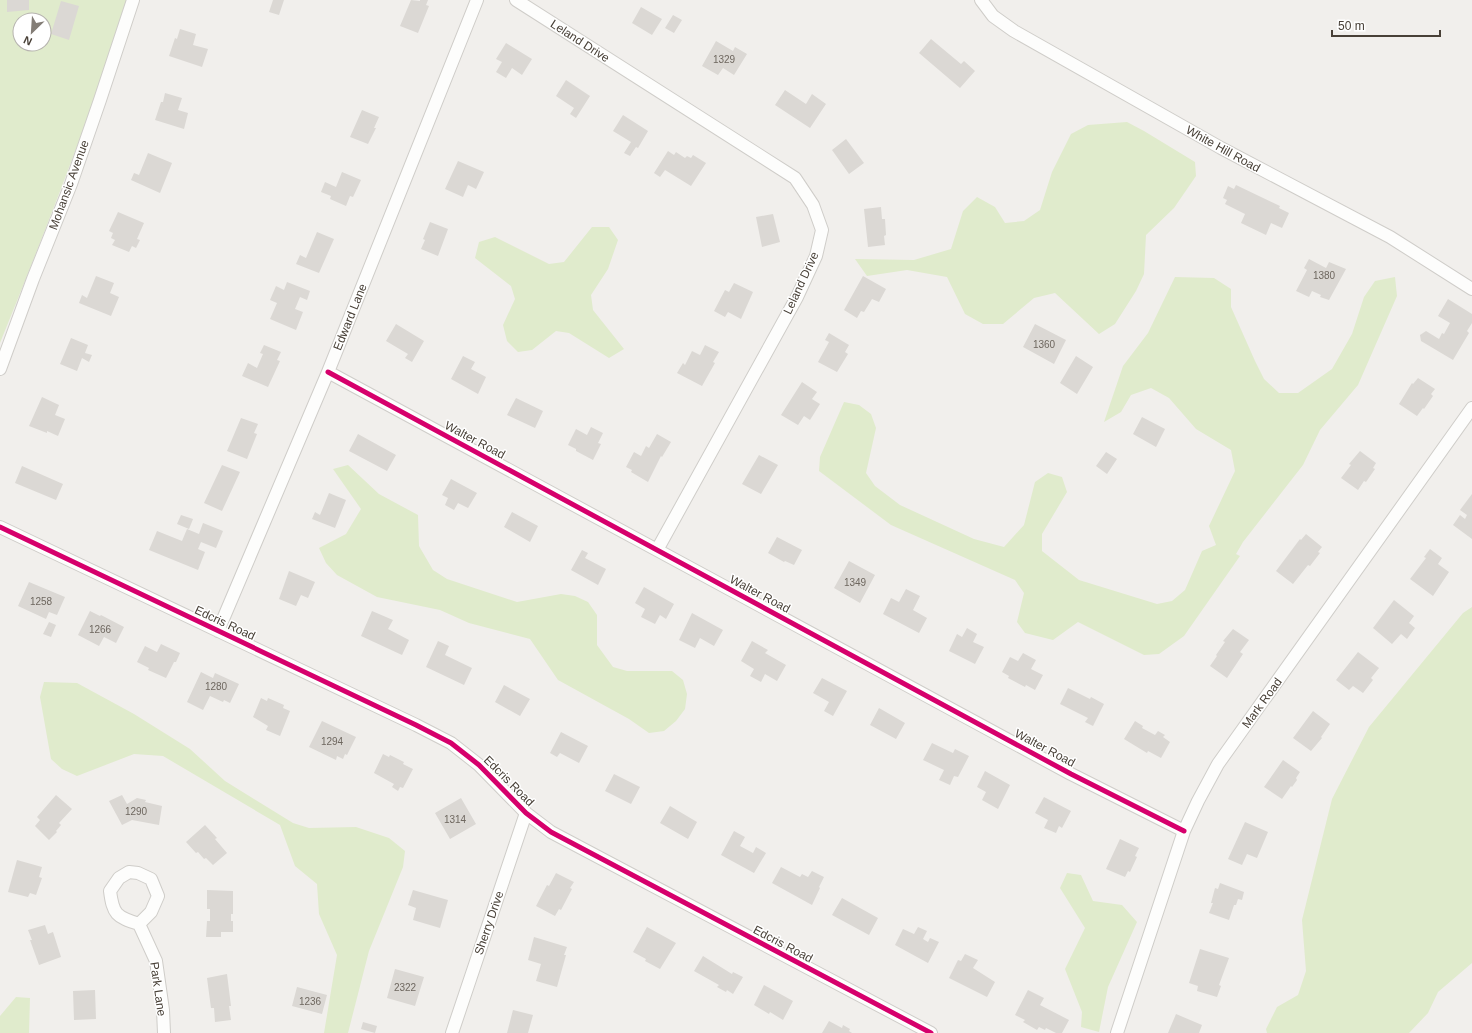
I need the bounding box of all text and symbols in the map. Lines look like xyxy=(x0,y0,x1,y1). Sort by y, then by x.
north arrow xyxy=(12,12,52,52)
scale bar xyxy=(1332,12,1440,38)
street label: Leland Drive xyxy=(548,17,612,65)
text: 50 m xyxy=(1338,19,1365,33)
text: N xyxy=(22,34,34,48)
house number: 1329 xyxy=(713,54,736,65)
street label: White Hill Road xyxy=(1183,123,1263,175)
street label: Mohansic Avenue xyxy=(46,138,92,232)
street label: Leland Drive xyxy=(780,249,822,316)
house number: 1380 xyxy=(1313,270,1336,281)
street label: Edward Lane xyxy=(330,281,370,352)
house number: 1360 xyxy=(1033,339,1056,350)
street label: Walter Road xyxy=(442,418,508,462)
street label: Walter Road xyxy=(727,572,793,616)
house number: 1349 xyxy=(844,577,867,588)
house number: 1258 xyxy=(30,596,53,607)
street label: Edcris Road xyxy=(192,603,258,643)
house number: 1266 xyxy=(89,624,112,635)
street label: Mark Road xyxy=(1239,675,1285,731)
house number: 1280 xyxy=(205,681,228,692)
street label: Walter Road xyxy=(1012,726,1078,770)
house number: 1294 xyxy=(321,736,344,747)
street label: Edcris Road xyxy=(481,753,537,809)
house number: 1290 xyxy=(125,806,148,817)
house number: 1314 xyxy=(444,814,467,825)
street label: Sherry Drive xyxy=(472,889,507,957)
street label: Edcris Road xyxy=(751,922,815,966)
street label: Park Lane xyxy=(147,961,169,1017)
house number: 2322 xyxy=(394,982,417,993)
house number: 1236 xyxy=(299,996,322,1007)

